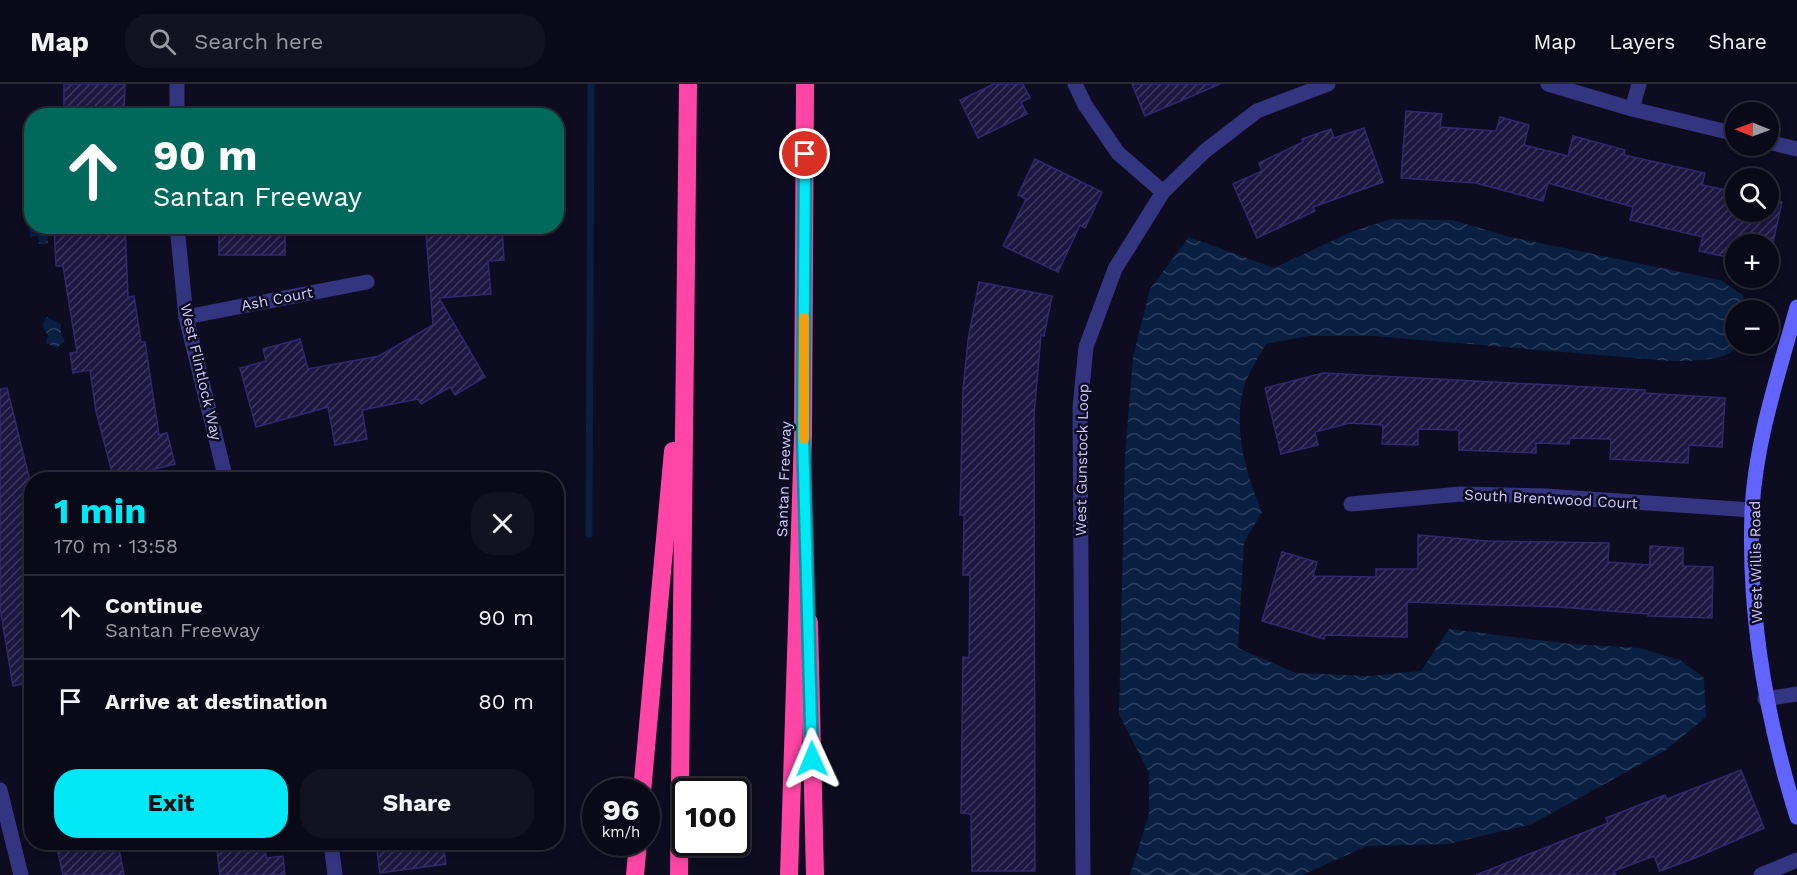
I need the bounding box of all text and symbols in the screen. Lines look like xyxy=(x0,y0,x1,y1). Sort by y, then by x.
search box xyxy=(125,14,545,68)
text: Map xyxy=(30,25,89,58)
icon: search xyxy=(146,25,179,58)
text: Search here xyxy=(194,29,323,54)
text: Map xyxy=(1533,29,1576,54)
text: Layers xyxy=(1609,29,1675,54)
text: Share xyxy=(1708,29,1767,54)
north arrow xyxy=(1725,102,1779,156)
map controls xyxy=(1725,102,1779,354)
pin xyxy=(779,128,830,179)
text: 90 m xyxy=(153,131,257,180)
icon: ahead xyxy=(54,132,132,210)
icon: arrive xyxy=(788,137,821,170)
button: search xyxy=(1725,168,1779,222)
text: Santan Freeway xyxy=(153,181,362,213)
button: + xyxy=(1725,234,1779,288)
street label: Ash Court xyxy=(240,283,315,315)
button: − xyxy=(1725,300,1779,354)
street label: West Flintlock Way xyxy=(177,302,226,442)
street label: West Gunstock Loop xyxy=(1072,384,1092,536)
street label: Santan Freeway xyxy=(773,420,795,537)
street label: South Brentwood Court xyxy=(1464,485,1639,513)
text: 1 min xyxy=(54,490,146,532)
button: close xyxy=(471,492,534,555)
street label: West Willis Road xyxy=(1746,500,1766,624)
text: 170 m · 13:58 xyxy=(54,534,178,558)
text: Continue xyxy=(105,593,203,618)
icon: ahead xyxy=(54,601,87,634)
text: 90 m xyxy=(478,605,534,630)
text: Santan Freeway xyxy=(105,618,260,642)
icon: arrive xyxy=(54,685,87,718)
text: Arrive at destination xyxy=(105,689,328,714)
text: 80 m xyxy=(478,689,534,714)
position arrow xyxy=(780,727,844,791)
button: Exit xyxy=(54,769,288,838)
button: Share xyxy=(300,769,534,838)
speed limit sign: 100 xyxy=(672,778,750,856)
text: 96 xyxy=(603,792,639,827)
text: km/h xyxy=(602,823,640,841)

